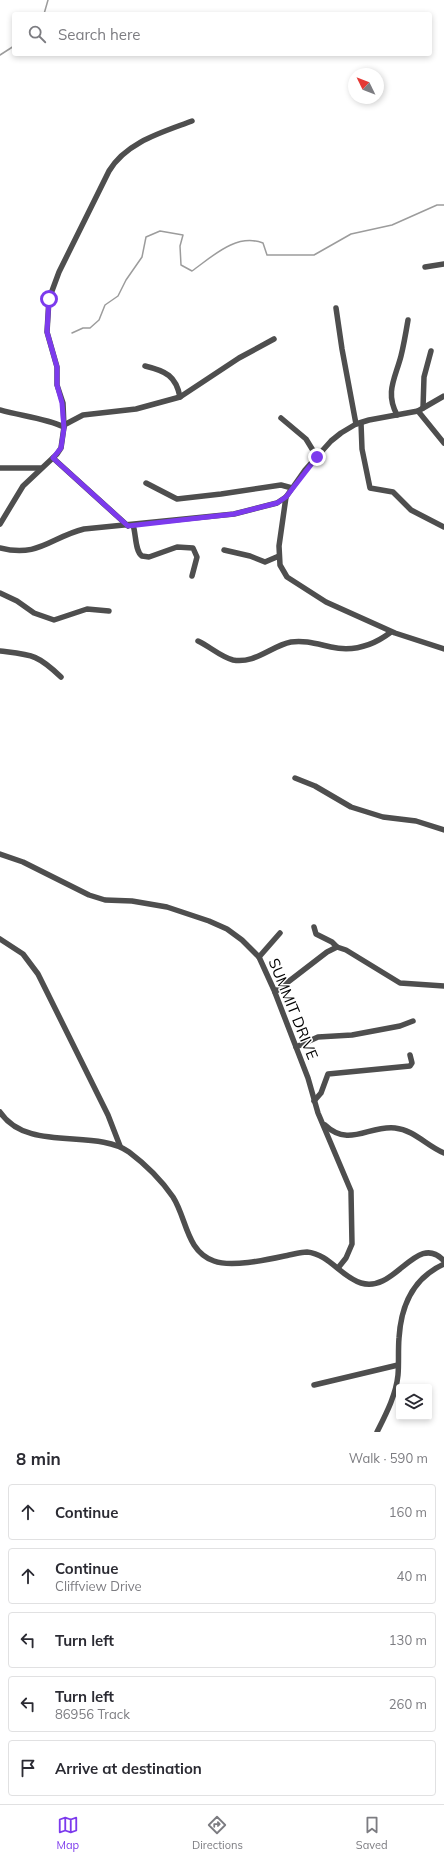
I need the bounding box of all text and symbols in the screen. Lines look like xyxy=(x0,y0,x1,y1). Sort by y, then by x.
search box xyxy=(12,12,432,56)
icon: search xyxy=(26,23,48,45)
text: Search here xyxy=(58,25,140,44)
north arrow xyxy=(348,68,384,104)
route start xyxy=(40,290,58,308)
route end xyxy=(308,448,326,466)
street label: SUMMIT DRIVE xyxy=(264,955,323,1062)
map controls xyxy=(396,1384,432,1420)
button: layers xyxy=(396,1384,432,1420)
text: 8 min xyxy=(16,1448,61,1469)
text: Walk · 590 m xyxy=(349,1450,428,1466)
icon: ahead xyxy=(17,1501,39,1523)
text: Continue xyxy=(55,1503,118,1522)
text: 160 m xyxy=(389,1504,427,1520)
text: Continue xyxy=(55,1559,118,1578)
icon: ahead xyxy=(17,1565,39,1587)
text: 40 m xyxy=(397,1568,427,1584)
text: Cliffview Drive xyxy=(55,1578,142,1594)
icon: left xyxy=(17,1629,39,1651)
text: Turn left xyxy=(55,1631,114,1650)
text: 130 m xyxy=(389,1632,427,1648)
text: Turn left xyxy=(55,1687,114,1706)
icon: left xyxy=(17,1693,39,1715)
text: 260 m xyxy=(389,1696,427,1712)
text: 86956 Track xyxy=(55,1706,130,1722)
icon: arrive xyxy=(17,1757,39,1779)
text: Arrive at destination xyxy=(55,1759,202,1778)
tab: Map xyxy=(56,1814,79,1852)
tab: Directions xyxy=(192,1814,243,1852)
tab: Saved xyxy=(356,1814,388,1852)

